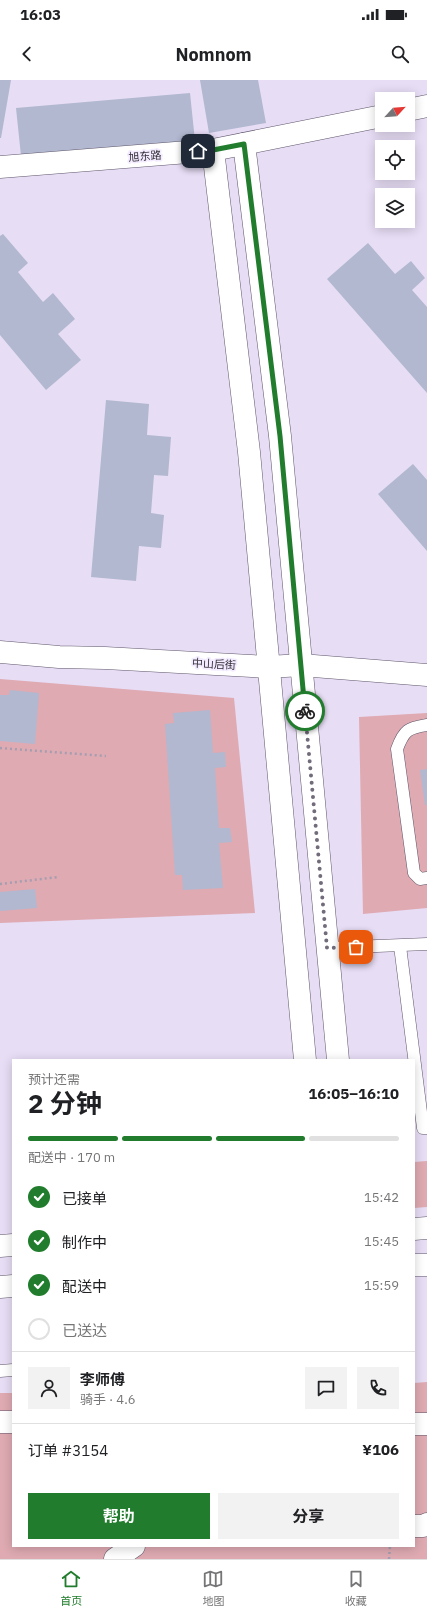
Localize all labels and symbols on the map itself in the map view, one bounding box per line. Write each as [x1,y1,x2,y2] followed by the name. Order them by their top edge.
[375,92,415,132] north arrow
[181,134,215,168] pin
[128,148,162,164] street label: 旭东路
[192,656,236,672] street label: 中山后街
[285,691,325,731] courier
[339,930,373,964] pin

